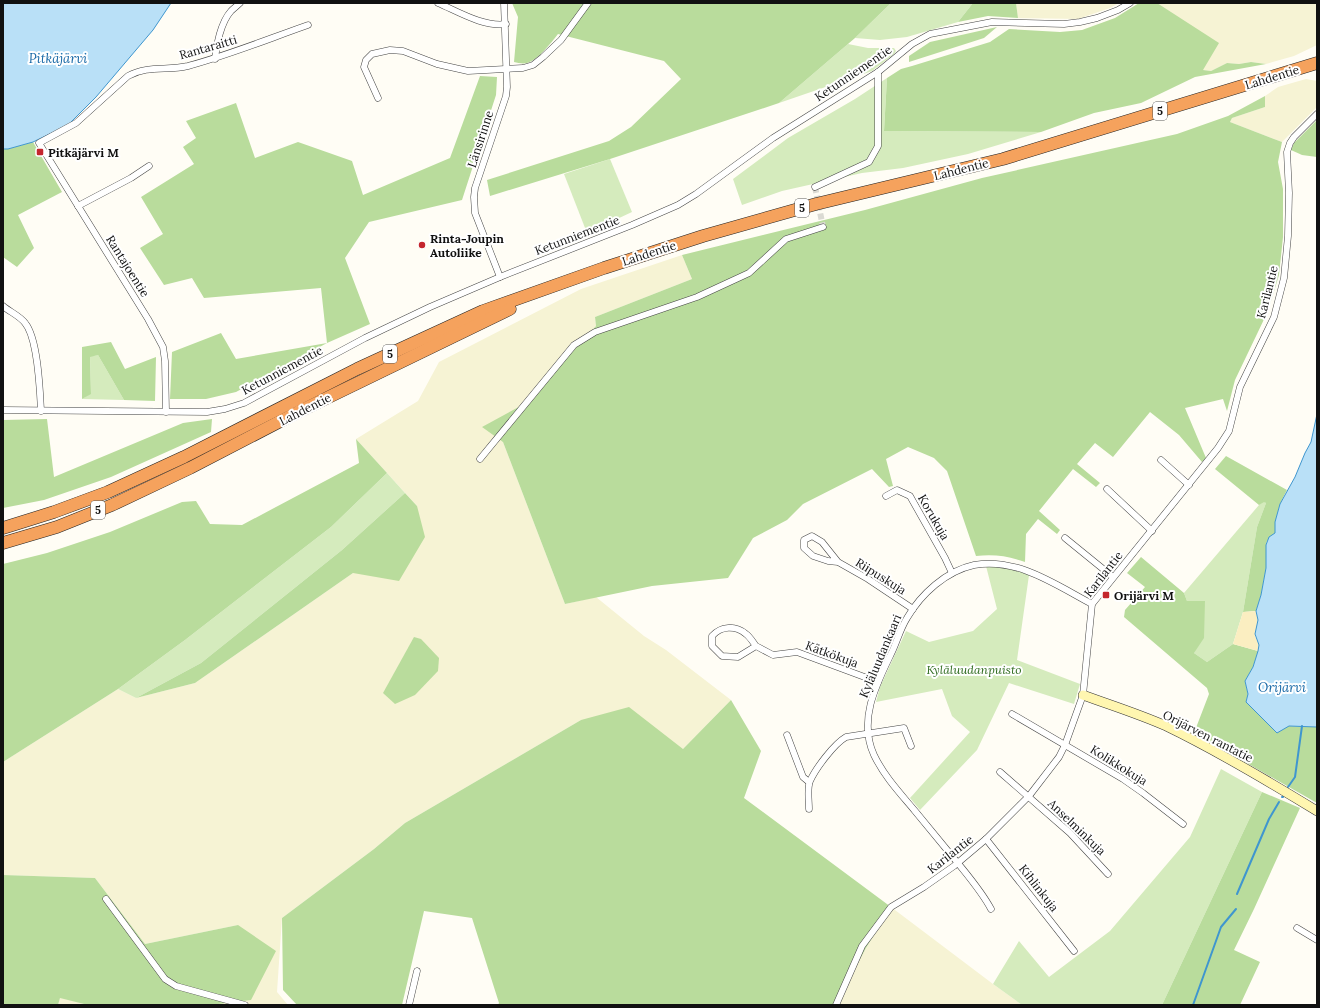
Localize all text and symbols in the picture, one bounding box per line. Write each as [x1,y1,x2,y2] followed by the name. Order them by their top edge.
[177,32,239,62] street label: Rantaraitti
[812,41,895,104] street label: Ketunniementie
[29,50,88,67] water label: Pitkäjärvi
[1243,62,1301,92] street label: Lahdentie
[1153,102,1167,120] road number: 5
[464,108,496,169] street label: Länsirinne
[48,145,119,160] place label: Pitkäjärvi M
[35,147,45,157] marker: Pitkäjärvi M
[932,155,990,183] street label: Lahdentie
[795,199,809,217] road number: 5
[532,212,622,258] street label: Ketunniementie
[430,231,504,260] place label: Rinta-Joupin Autoliike
[103,232,153,300] street label: Rantajoentie
[620,237,678,269] street label: Lahdentie
[417,240,427,250] marker: Rinta-Joupin Autoliike
[1253,263,1281,320] street label: Karilantie
[239,342,326,398] street label: Ketunniementie
[383,345,397,363] road number: 5
[277,389,334,428] street label: Lahdentie
[915,491,953,543] street label: Korukuja
[91,501,105,519] road number: 5
[1080,548,1126,600] street label: Karilantie
[853,555,909,597] street label: Riipuskuja
[1114,588,1174,603] place label: Orijärvi M
[1101,590,1111,600] marker: Orijärvi M
[856,612,904,700] street label: Kyläluudankaari
[803,638,861,670] street label: Kätkökuja
[926,662,1022,677] park label: Kyläluudanpuisto
[1258,679,1307,696] water label: Orijärvi
[1160,707,1256,765] street label: Orijärven rantatie
[1088,742,1150,788] street label: Kolikkokuja
[1044,795,1109,858] street label: Anselminkuja
[924,831,976,877] street label: Karilantie
[1016,861,1062,915] street label: Kihlinkuja

